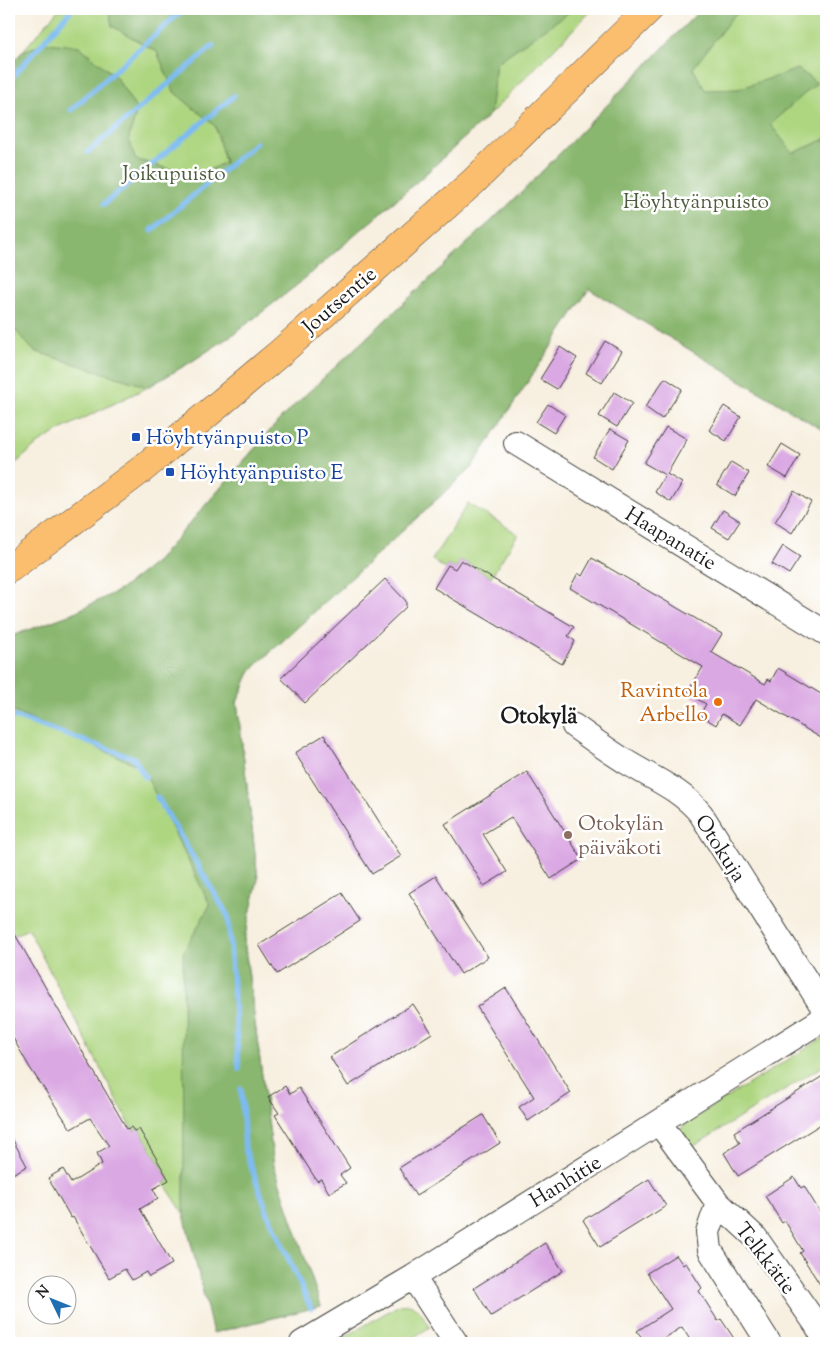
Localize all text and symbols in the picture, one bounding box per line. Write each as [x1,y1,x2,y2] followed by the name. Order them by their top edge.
[121,160,226,190] park label: Joikupuisto
[623,188,769,218] park label: Höyhtyänpuisto
[296,261,384,343] street label: Joutsentie
[146,424,309,454] place label: Höyhtyänpuisto P
[130,431,142,443] marker: Höyhtyänpuisto P
[180,459,344,489] place label: Höyhtyänpuisto E
[164,466,176,478] marker: Höyhtyänpuisto E
[619,501,721,579] street label: Haapanatie
[620,677,708,731] place label: Ravintola Arbello
[712,696,724,708] marker: Ravintola Arbello
[501,702,578,734] district label: Otokylä
[686,809,753,889] street label: Otokuja
[578,810,664,864] place label: Otokylän päiväkoti
[562,829,574,841] marker: Otokylän päiväkoti
[524,1149,608,1217] street label: Hanhitie
[727,1217,802,1302] street label: Telkkätie
[28,1274,78,1324] north arrow
[33,1282,55,1303] text: N

